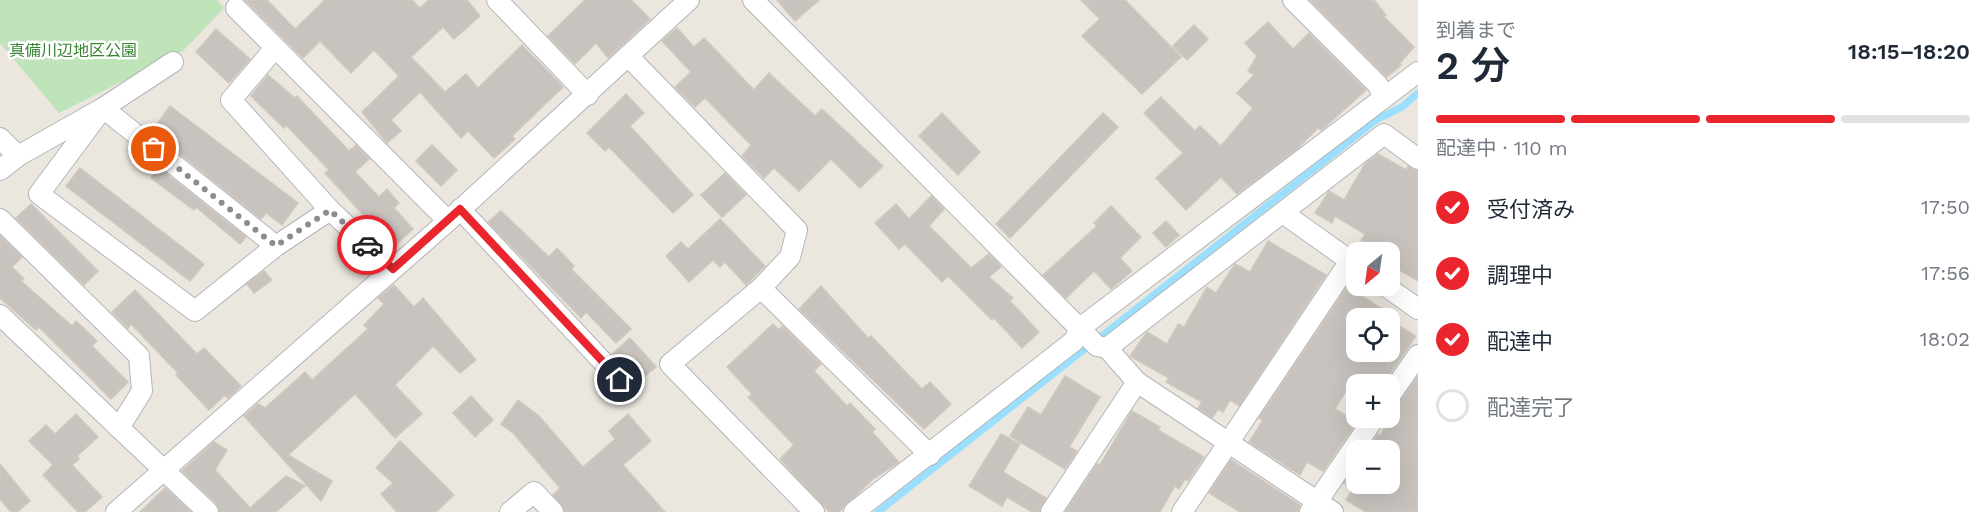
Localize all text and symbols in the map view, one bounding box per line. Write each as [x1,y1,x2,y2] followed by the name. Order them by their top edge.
[1436,18,1516,42] text: 到着まで
[1848,39,1970,64] text: 18:15–18:20
[9,41,137,60] park label: 真備川辺地区公園
[1436,43,1510,88] text: 2 分
[128,123,179,174] pin
[137,132,170,165] icon: bag
[1436,136,1568,160] text: 配達中 · 110 m
[1436,191,1469,224] icon: check
[1921,195,1970,219] text: 17:50
[1487,197,1575,222] text: 受付済み
[337,215,397,275] courier
[351,229,384,262] icon: car
[1346,242,1400,296] north arrow
[1346,242,1400,494] map controls
[1436,257,1469,290] icon: check
[1921,261,1970,285] text: 17:56
[1487,263,1553,288] text: 調理中
[1346,308,1400,362] button: locate
[1436,323,1469,356] icon: check
[1920,327,1970,351] text: 18:02
[1487,329,1553,354] text: 配達中
[594,354,645,405] pin
[603,363,636,396] icon: home
[1346,374,1400,428] button: +
[1487,395,1575,420] text: 配達完了
[1346,440,1400,494] button: −

